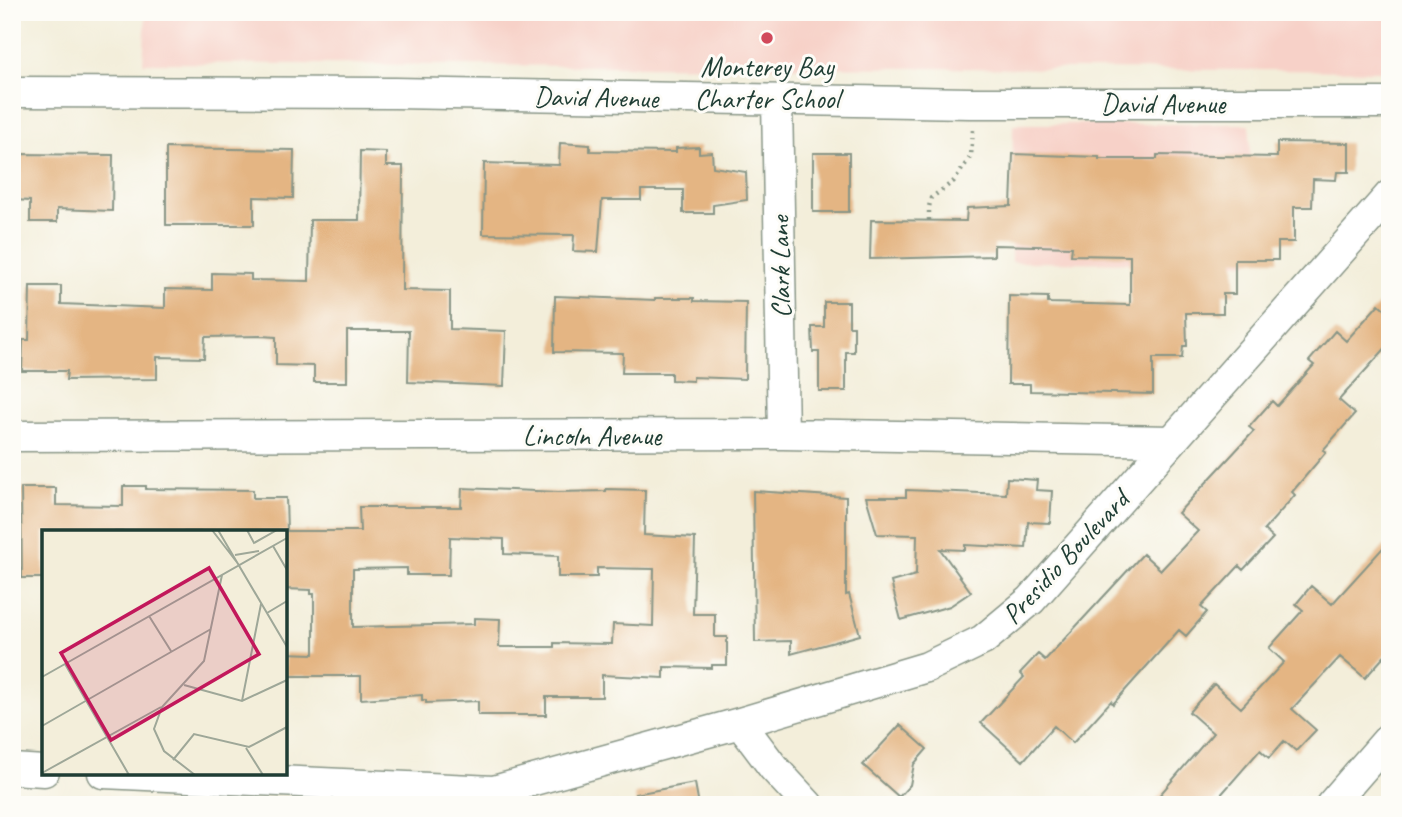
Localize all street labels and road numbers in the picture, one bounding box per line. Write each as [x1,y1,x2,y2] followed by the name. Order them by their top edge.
[534,78,660,116] street label: David Avenue
[1101,86,1227,121] street label: David Avenue
[762,214,798,318] street label: Clark Lane
[523,418,663,453] street label: Lincoln Avenue
[994,480,1139,631] street label: Presidio Boulevard

